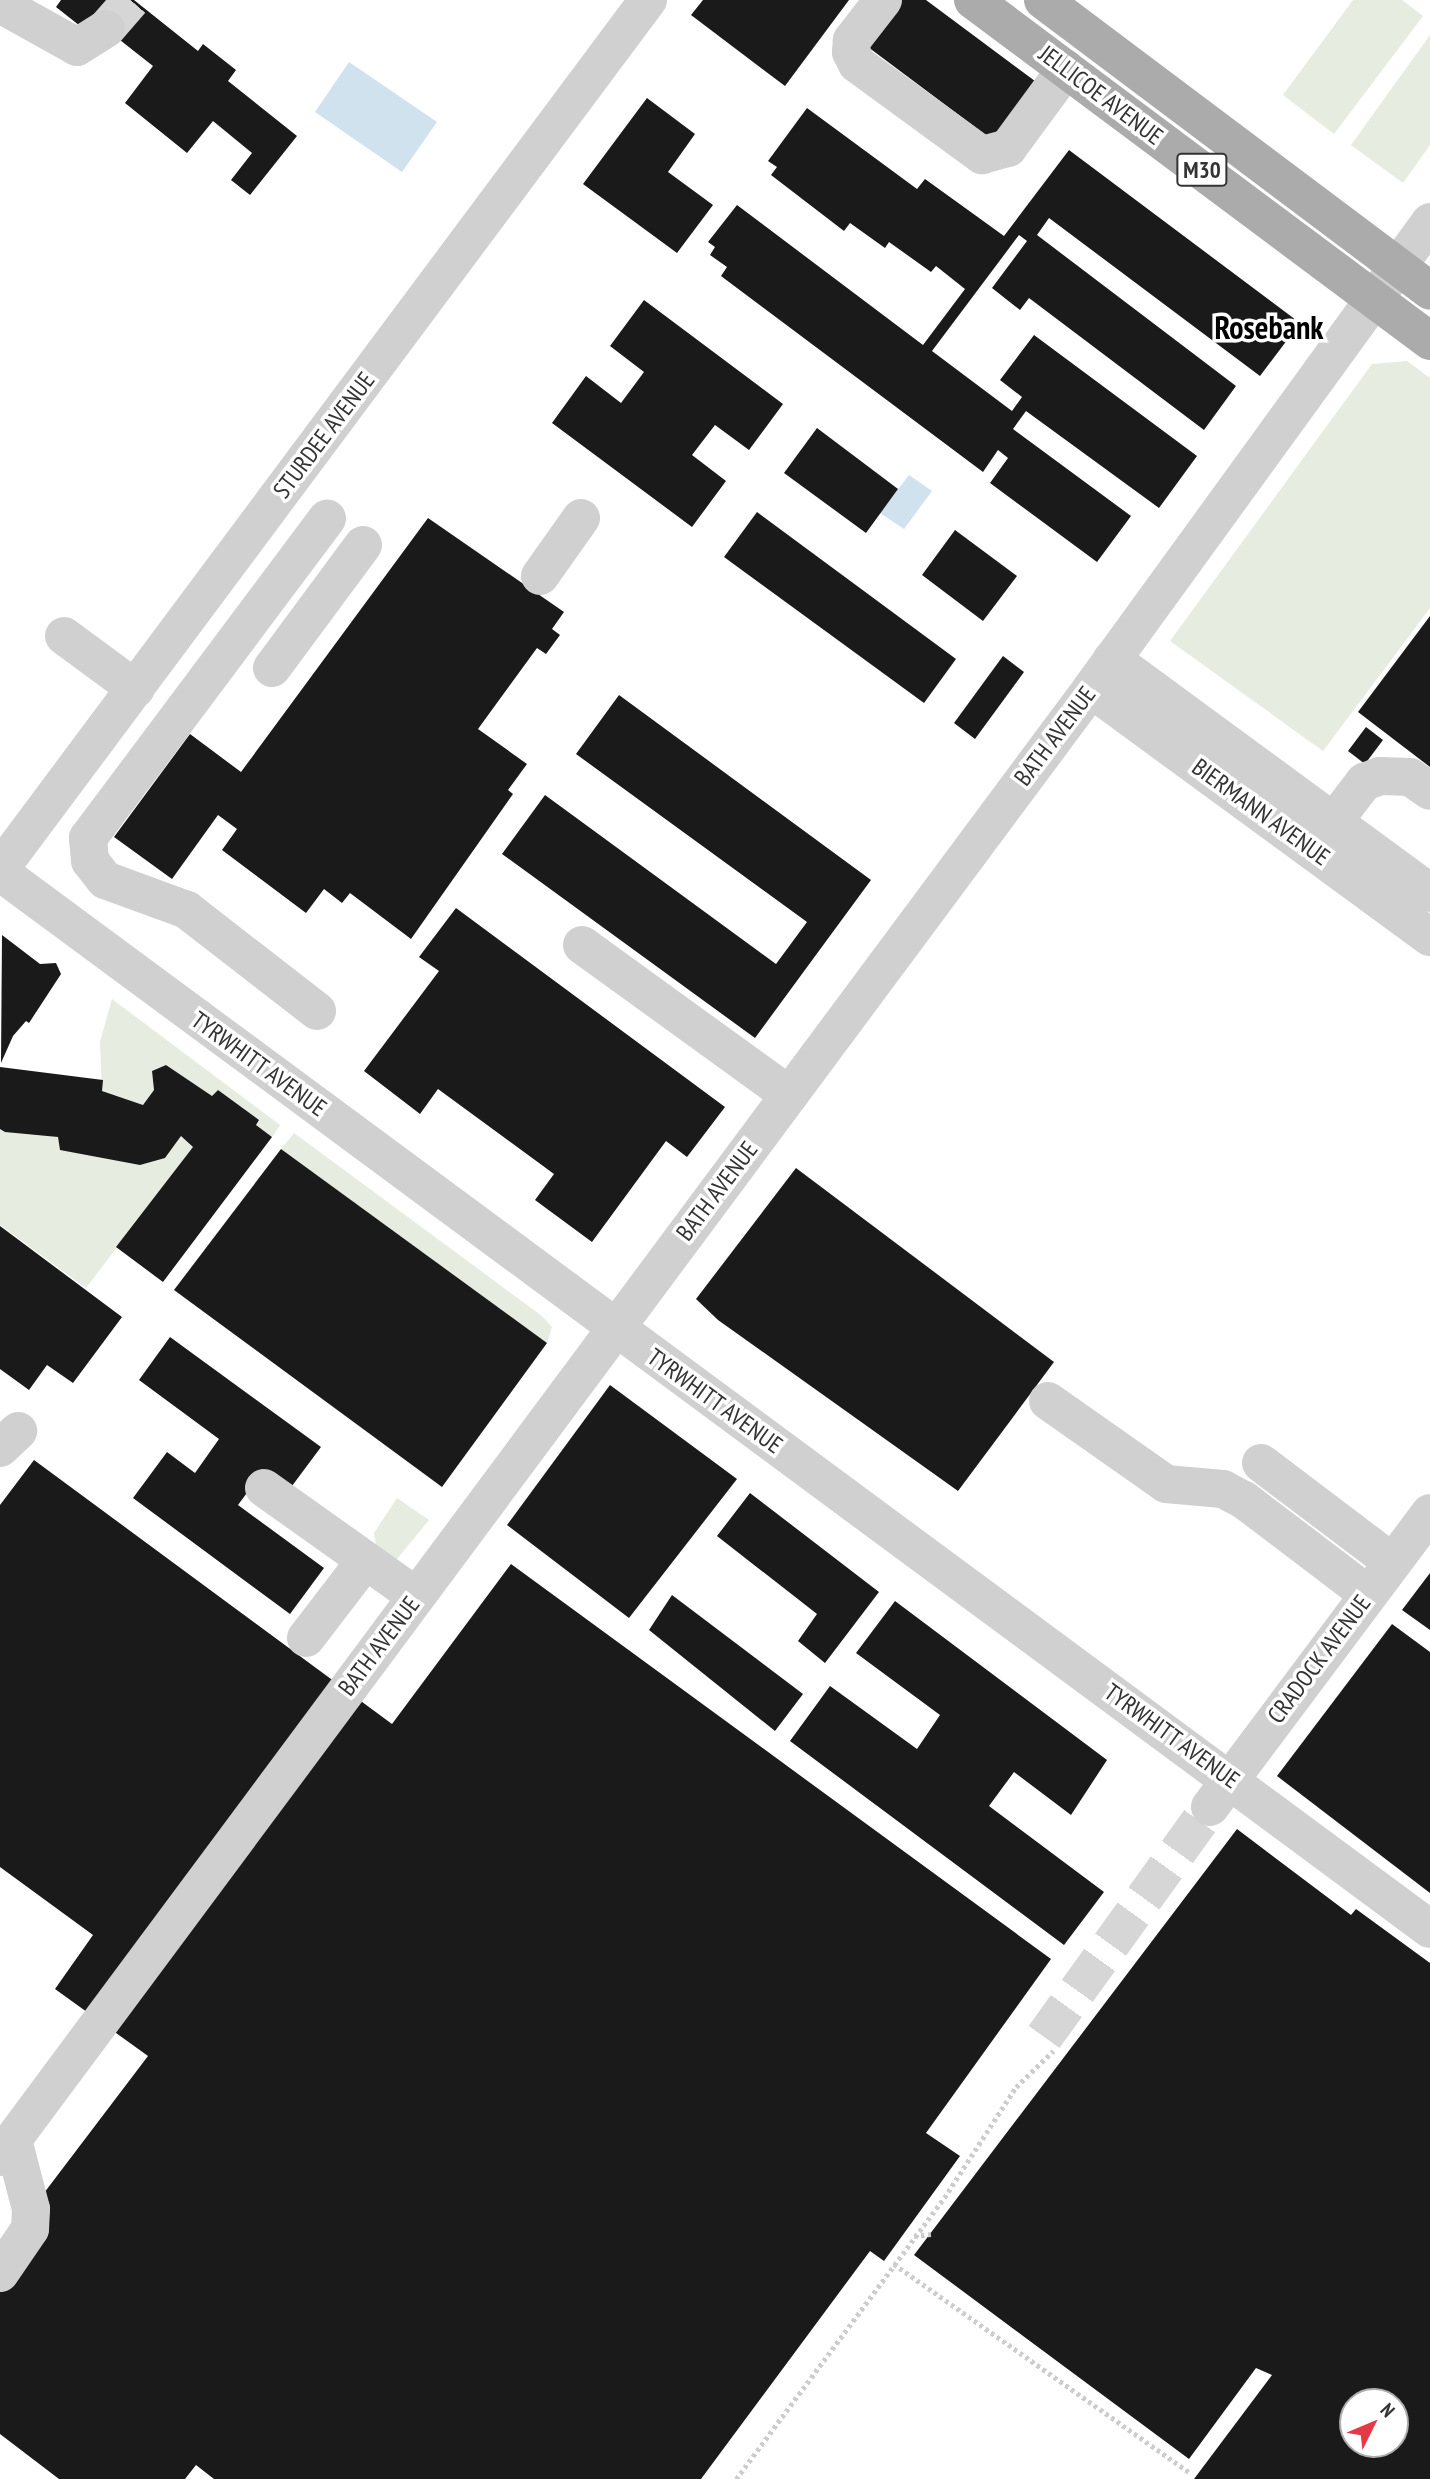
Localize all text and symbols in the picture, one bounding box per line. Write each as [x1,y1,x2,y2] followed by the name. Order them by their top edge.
[1033,39,1169,151] street label: JELLICOE AVENUE
[1176,150,1228,190] road number: M30
[1215,308,1323,346] district label: Rosebank
[267,366,381,504] street label: STURDEE AVENUE
[1008,680,1102,792] street label: BATH AVENUE
[1186,752,1336,872] street label: BIERMANN AVENUE
[185,1005,333,1123] street label: TYRWHITT AVENUE
[670,1135,764,1247] street label: BATH AVENUE
[641,1342,789,1460] street label: TYRWHITT AVENUE
[1261,1589,1377,1729] street label: CRADOCK AVENUE
[332,1590,426,1702] street label: BATH AVENUE
[1098,1677,1246,1795] street label: TYRWHITT AVENUE
[1339,2388,1409,2458] north arrow
[1376,2398,1400,2422] text: N

